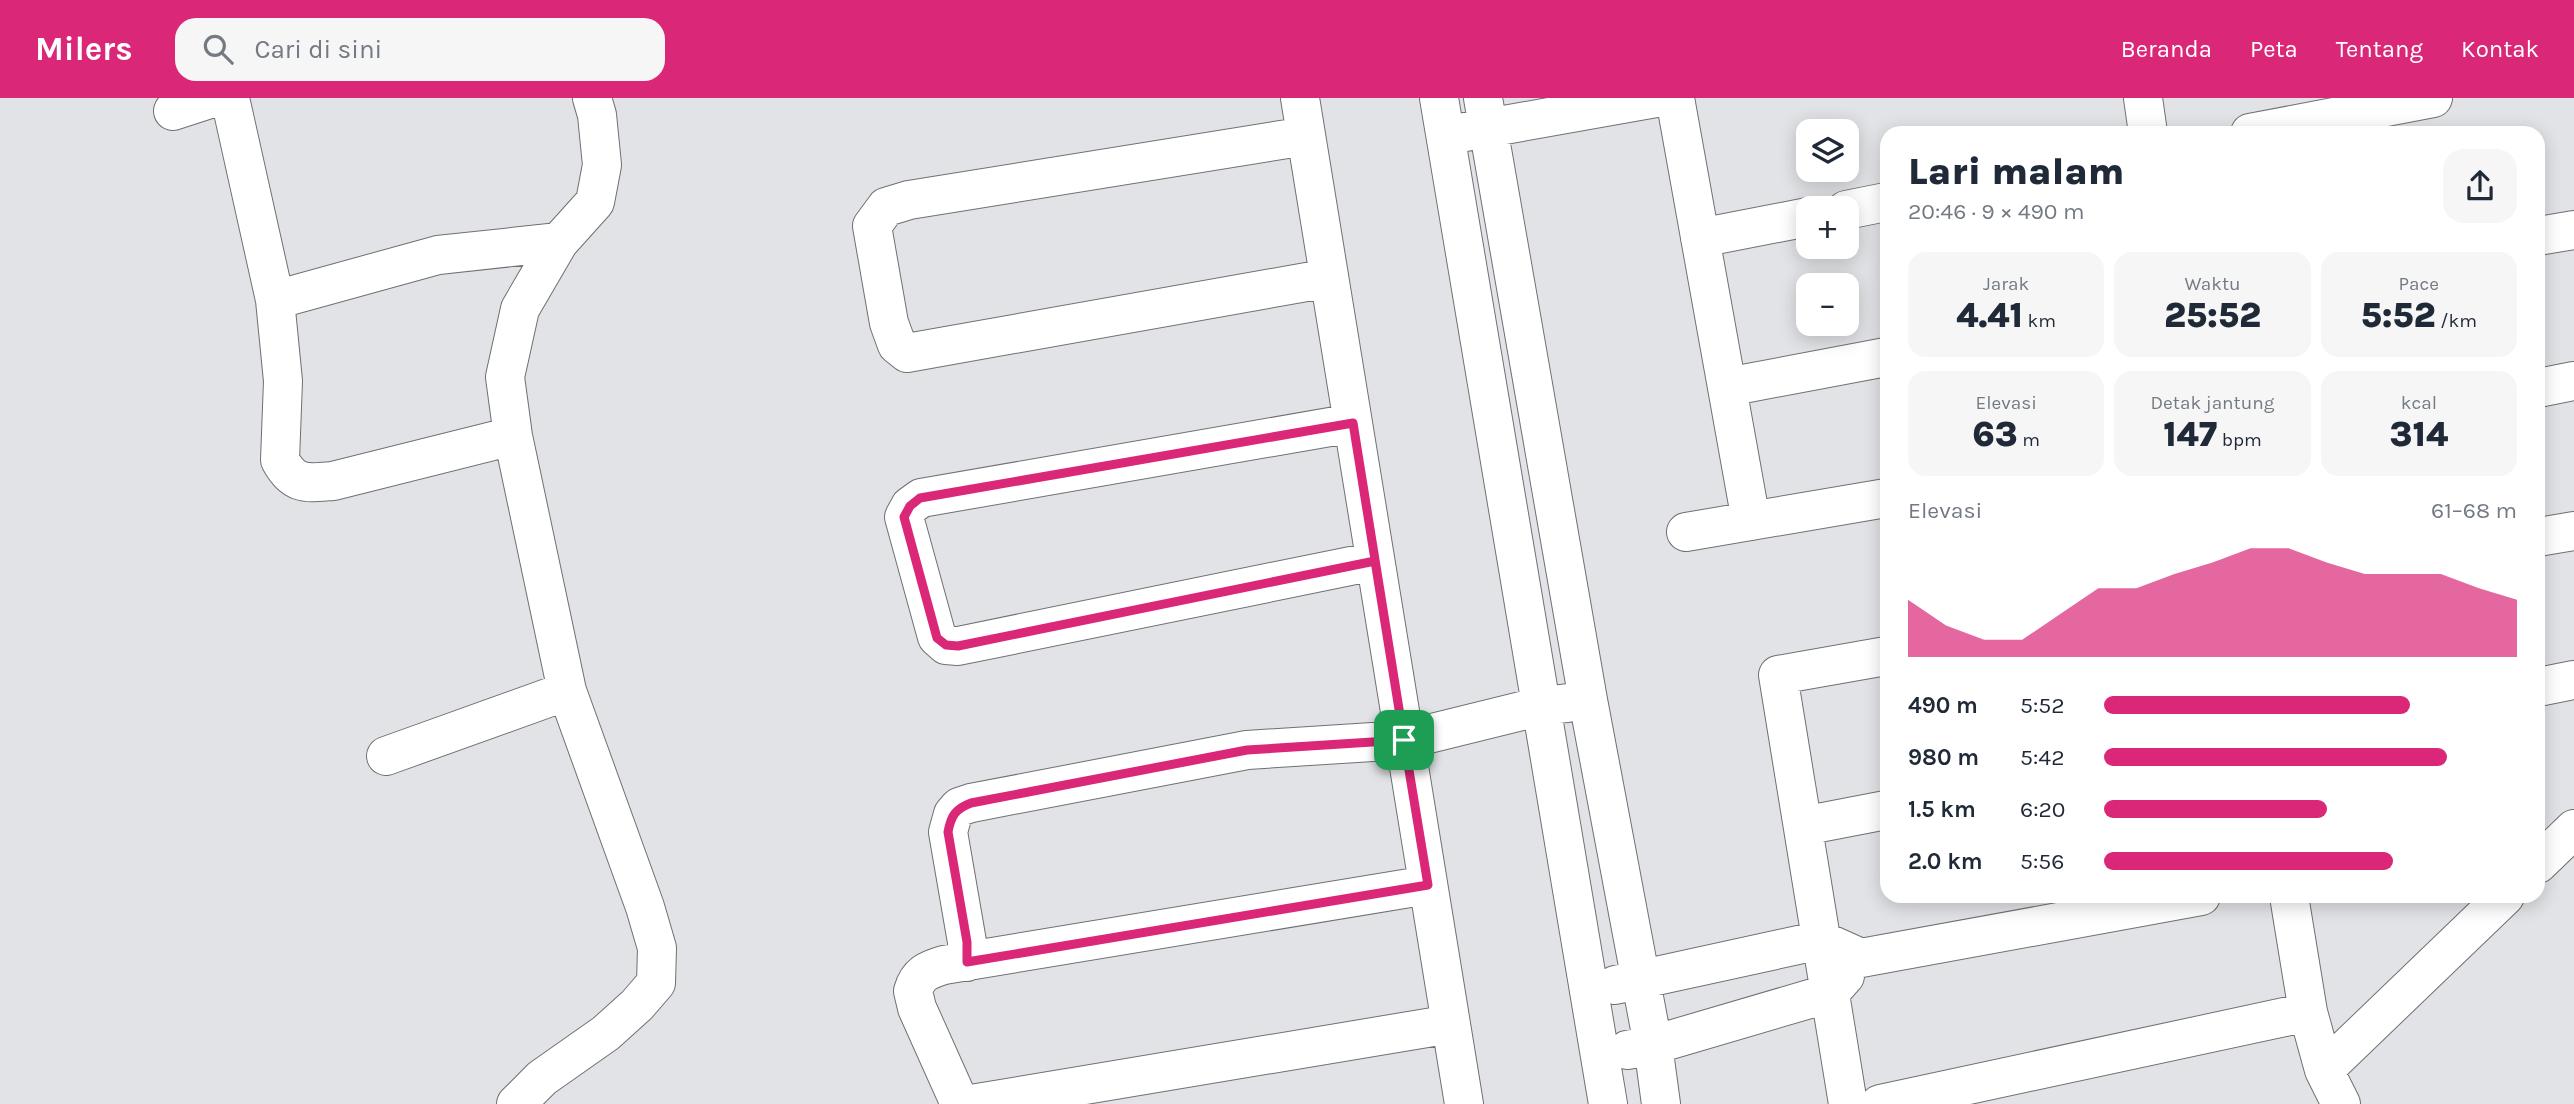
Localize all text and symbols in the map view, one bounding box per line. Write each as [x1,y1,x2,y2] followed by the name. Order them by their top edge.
[175,18,665,81] search box
[35,30,133,68] text: Milers
[199,30,237,68] icon: search
[255,34,382,65] text: Cari di sini
[2121,35,2212,63] text: Beranda
[2250,35,2298,63] text: Peta
[2336,35,2423,63] text: Tentang
[2461,35,2539,63] text: Kontak
[1796,119,1859,336] map controls
[1796,119,1859,182] button: layers
[1908,149,2124,194] text: Lari malam
[2443,149,2517,223] button: share
[1796,196,1859,259] button: +
[1908,198,2084,225] text: 20:46 · 9 × 490 m
[1796,273,1859,336] button: −
[1983,273,2029,295] text: Jarak
[2184,273,2241,295] text: Waktu
[2399,273,2439,295] text: Pace
[1956,295,2023,336] text: 4.41
[2164,295,2261,336] text: 25:52
[2361,295,2436,336] text: 5:52
[2023,310,2056,332] text: km
[2436,310,2477,332] text: /km
[1975,392,2037,414] text: Elevasi
[2151,392,2274,414] text: Detak jantung
[2401,392,2437,414] text: kcal
[1972,414,2018,455] text: 63
[2163,414,2217,455] text: 147
[2390,414,2448,455] text: 314
[2018,429,2040,451] text: m
[2217,429,2262,451] text: bpm
[1908,497,1982,524] text: Elevasi
[2431,497,2517,524] text: 61–68 m
[1908,692,1978,719] text: 490 m
[2020,692,2065,719] text: 5:52
[1374,710,1434,770] pin
[1385,721,1423,759] icon: arrive
[1908,744,1979,771] text: 980 m
[2020,744,2064,771] text: 5:42
[1908,796,1976,823] text: 1.5 km
[2020,796,2065,823] text: 6:20
[1908,848,1983,875] text: 2.0 km
[2020,848,2064,875] text: 5:56

